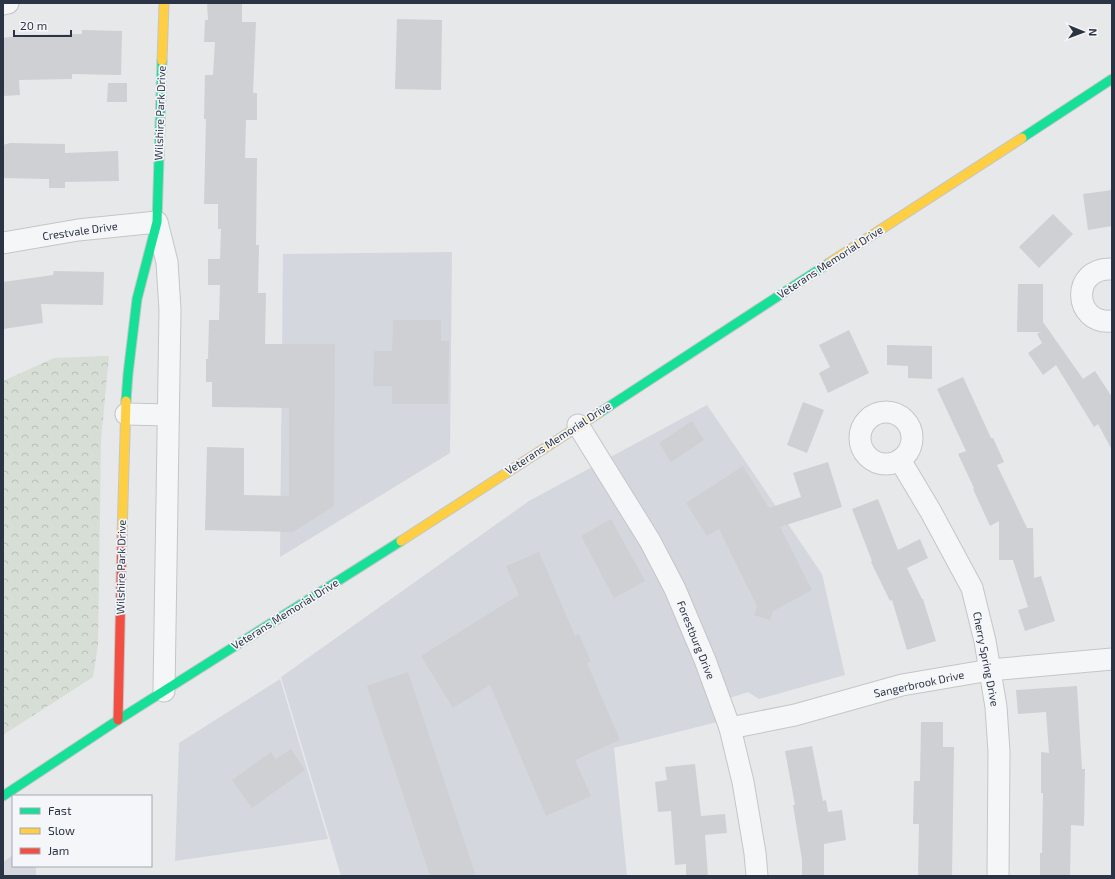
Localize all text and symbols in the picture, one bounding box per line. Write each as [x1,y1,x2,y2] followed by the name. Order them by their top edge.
[14,12,71,38] scale bar
[1063,12,1103,52] north arrow
[20,18,47,32] text: 20 m
[1087,28,1100,36] text: N
[151,65,168,161] street label: Wilshire Park Drive
[42,219,118,242] street label: Crestvale Drive
[774,222,885,301] street label: Veterans Memorial Drive
[502,398,613,477] street label: Veterans Memorial Drive
[113,519,128,614] street label: Wilshire Park Drive
[229,575,341,652] street label: Veterans Memorial Drive
[675,599,718,681] street label: Forestburg Drive
[971,610,1002,707] street label: Cherry Spring Drive
[872,668,965,699] street label: Sangerbrook Drive
[12,795,152,867] legend
[48,803,72,817] text: Fast
[48,823,75,837] text: Slow
[48,843,69,857] text: Jam

